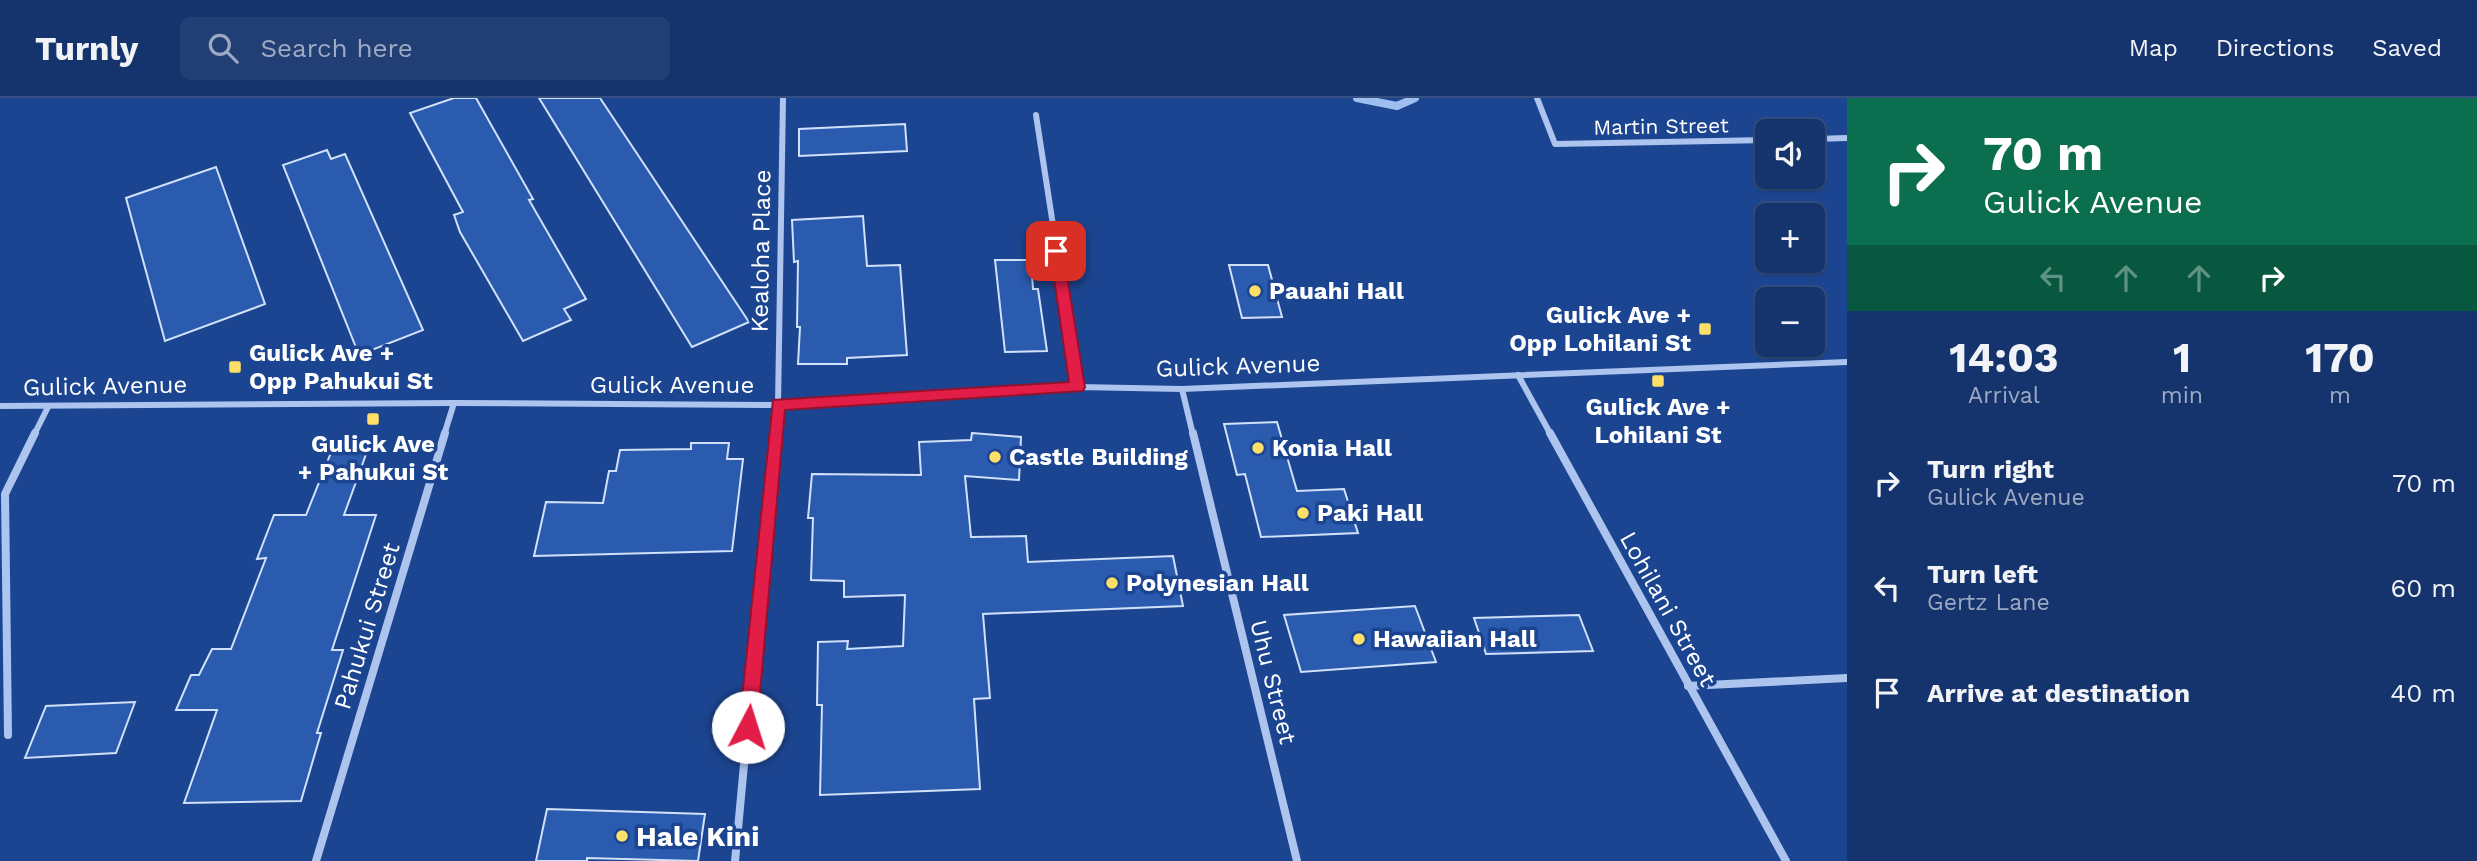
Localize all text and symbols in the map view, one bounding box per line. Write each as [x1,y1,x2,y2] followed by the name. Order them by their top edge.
[180,17,670,80] search box
[35,29,138,68] text: Turnly
[204,29,242,67] icon: search
[260,33,413,63] text: Search here
[2129,34,2178,62] text: Map
[2216,34,2334,62] text: Directions
[2372,34,2442,62] text: Saved
[1593,112,1729,140] street label: Martin Street
[1755,119,1825,357] map controls
[1755,119,1825,189] button: sound
[1983,124,2103,182] text: 70 m
[1868,126,1959,217] icon: right
[746,169,776,333] street label: Kealoha Place
[1983,183,2202,221] text: Gulick Avenue
[1755,203,1825,273] button: +
[1026,221,1086,281] pin
[1037,232,1075,270] icon: arrive
[2034,259,2072,297] icon: left
[2107,259,2145,297] icon: ahead
[2180,259,2218,297] icon: ahead
[2253,259,2291,297] icon: right
[1269,277,1404,305] place label: Pauahi Hall
[1247,283,1263,299] marker: Pauahi Hall
[1755,287,1825,357] button: −
[1509,301,1692,357] place label: Gulick Ave + Opp Lohilani St
[1697,321,1713,337] marker: Gulick Ave + Opp Lohilani St
[1949,333,2059,382] text: 14:03
[2173,333,2191,382] text: 1
[2305,333,2375,382] text: 170
[249,339,433,395] place label: Gulick Ave + Opp Pahukui St
[1155,349,1321,383] street label: Gulick Avenue
[227,359,243,375] marker: Gulick Ave + Opp Pahukui St
[22,371,188,401] street label: Gulick Avenue
[590,371,754,399] street label: Gulick Avenue
[1650,373,1666,389] marker: Gulick Ave + Lohilani St
[1968,382,2040,409] text: Arrival
[2161,382,2203,409] text: min
[2329,382,2351,409] text: m
[1585,393,1731,449] place label: Gulick Ave + Lohilani St
[365,411,381,427] marker: Gulick Ave + Pahukui St
[298,430,449,486] place label: Gulick Ave + Pahukui St
[1272,434,1392,462] place label: Konia Hall
[1250,440,1266,456] marker: Konia Hall
[1009,443,1188,471] place label: Castle Building
[987,449,1003,465] marker: Castle Building
[1927,454,2054,484] text: Turn right
[1868,464,1906,502] icon: right
[2392,468,2456,498] text: 70 m
[1927,484,2085,511] text: Gulick Avenue
[1317,499,1423,527] place label: Paki Hall
[1295,505,1311,521] marker: Paki Hall
[1614,527,1722,691] street label: Lohilani Street
[328,539,406,713] street label: Pahukui Street
[1927,559,2038,589] text: Turn left
[1126,569,1309,597] place label: Polynesian Hall
[1868,569,1906,607] icon: left
[2390,573,2456,603] text: 60 m
[1104,575,1120,591] marker: Polynesian Hall
[1927,589,2050,616] text: Gertz Lane
[1244,617,1302,747] street label: Uhu Street
[1373,625,1537,653] place label: Hawaiian Hall
[1351,631,1367,647] marker: Hawaiian Hall
[1868,674,1906,712] icon: arrive
[1927,678,2190,708] text: Arrive at destination
[2390,678,2456,708] text: 40 m
[711,690,785,764] position arrow
[636,820,759,853] place label: Hale Kini
[614,828,630,844] marker: Hale Kini

